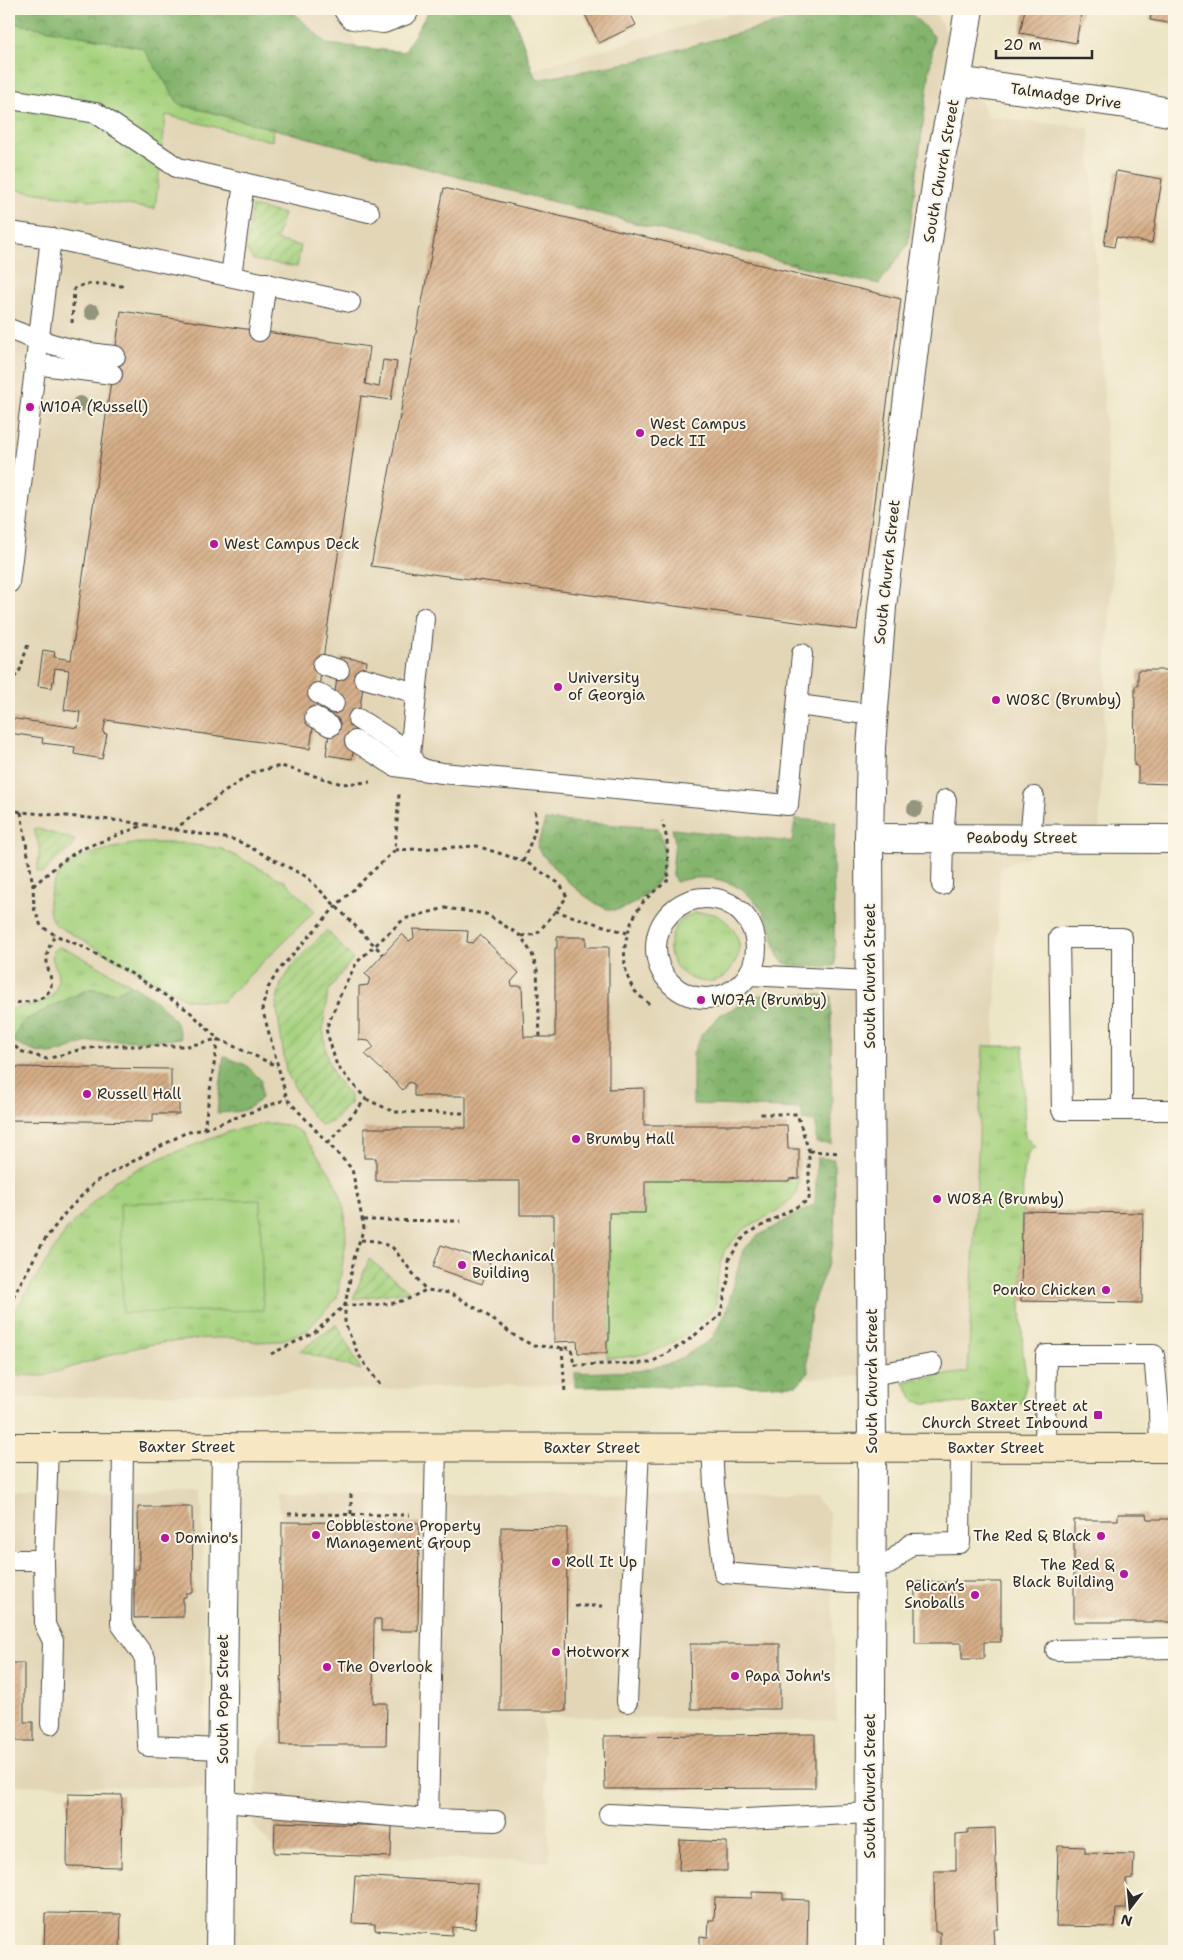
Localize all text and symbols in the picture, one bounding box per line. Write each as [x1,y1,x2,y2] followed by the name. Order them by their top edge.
[996,28,1092,60] scale bar
[1003,35,1042,55] text: 20 m
[1009,78,1123,114] street label: Talmadge Drive
[919,98,963,244] street label: South Church Street
[40,397,148,417] place label: W10A (Russell)
[24,401,36,413] marker: W10A (Russell)
[650,414,747,451] place label: West Campus Deck II
[634,427,646,439] marker: West Campus Deck II
[869,499,905,645] street label: South Church Street
[224,534,360,554] place label: West Campus Deck
[208,538,220,550] marker: West Campus Deck
[568,668,646,705] place label: University of Georgia
[552,681,564,693] marker: University of Georgia
[1006,690,1121,710] place label: W08C (Brumby)
[990,694,1002,706] marker: W08C (Brumby)
[967,828,1077,848] street label: Peabody Street
[860,903,880,1049] street label: South Church Street
[711,990,827,1010] place label: W07A (Brumby)
[695,994,707,1006] marker: W07A (Brumby)
[97,1084,182,1104] place label: Russell Hall
[81,1088,93,1100] marker: Russell Hall
[586,1129,675,1149] place label: Brumby Hall
[570,1133,582,1145] marker: Brumby Hall
[947,1189,1064,1209] place label: W08A (Brumby)
[931,1193,943,1205] marker: W08A (Brumby)
[472,1246,555,1283] place label: Mechanical Building
[456,1259,468,1271] marker: Mechanical Building
[992,1280,1096,1300] place label: Ponko Chicken
[1100,1284,1112,1296] marker: Ponko Chicken
[862,1308,882,1454] street label: South Church Street
[922,1396,1088,1433] place label: Baxter Street at Church Street Inbound
[1092,1409,1104,1421] marker: Baxter Street at Church Street Inbound
[139,1437,235,1457] street label: Baxter Street
[544,1438,640,1458] street label: Baxter Street
[948,1438,1044,1458] street label: Baxter Street
[326,1516,481,1553] place label: Cobblestone Property Management Group
[973,1526,1091,1546] place label: The Red & Black
[175,1528,238,1548] place label: Domino's
[310,1529,322,1541] marker: Cobblestone Property Management Group
[1095,1530,1107,1542] marker: The Red & Black
[159,1532,171,1544] marker: Domino's
[566,1552,637,1572] place label: Roll It Up
[1013,1555,1115,1592] place label: The Red & Black Building
[550,1556,562,1568] marker: Roll It Up
[1118,1568,1130,1580] marker: The Red & Black Building
[904,1576,965,1613] place label: Pelican’s Snoballs
[969,1589,981,1601] marker: Pelican’s Snoballs
[213,1634,233,1764] street label: South Pope Street
[566,1642,629,1662] place label: Hotworx
[550,1646,562,1658] marker: Hotworx
[337,1657,433,1677] place label: The Overlook
[321,1661,333,1673] marker: The Overlook
[745,1666,831,1686] place label: Papa John's
[729,1670,741,1682] marker: Papa John's
[860,1713,880,1859] street label: South Church Street
[1106,1882,1156,1932] north arrow
[1119,1910,1134,1931] text: N

